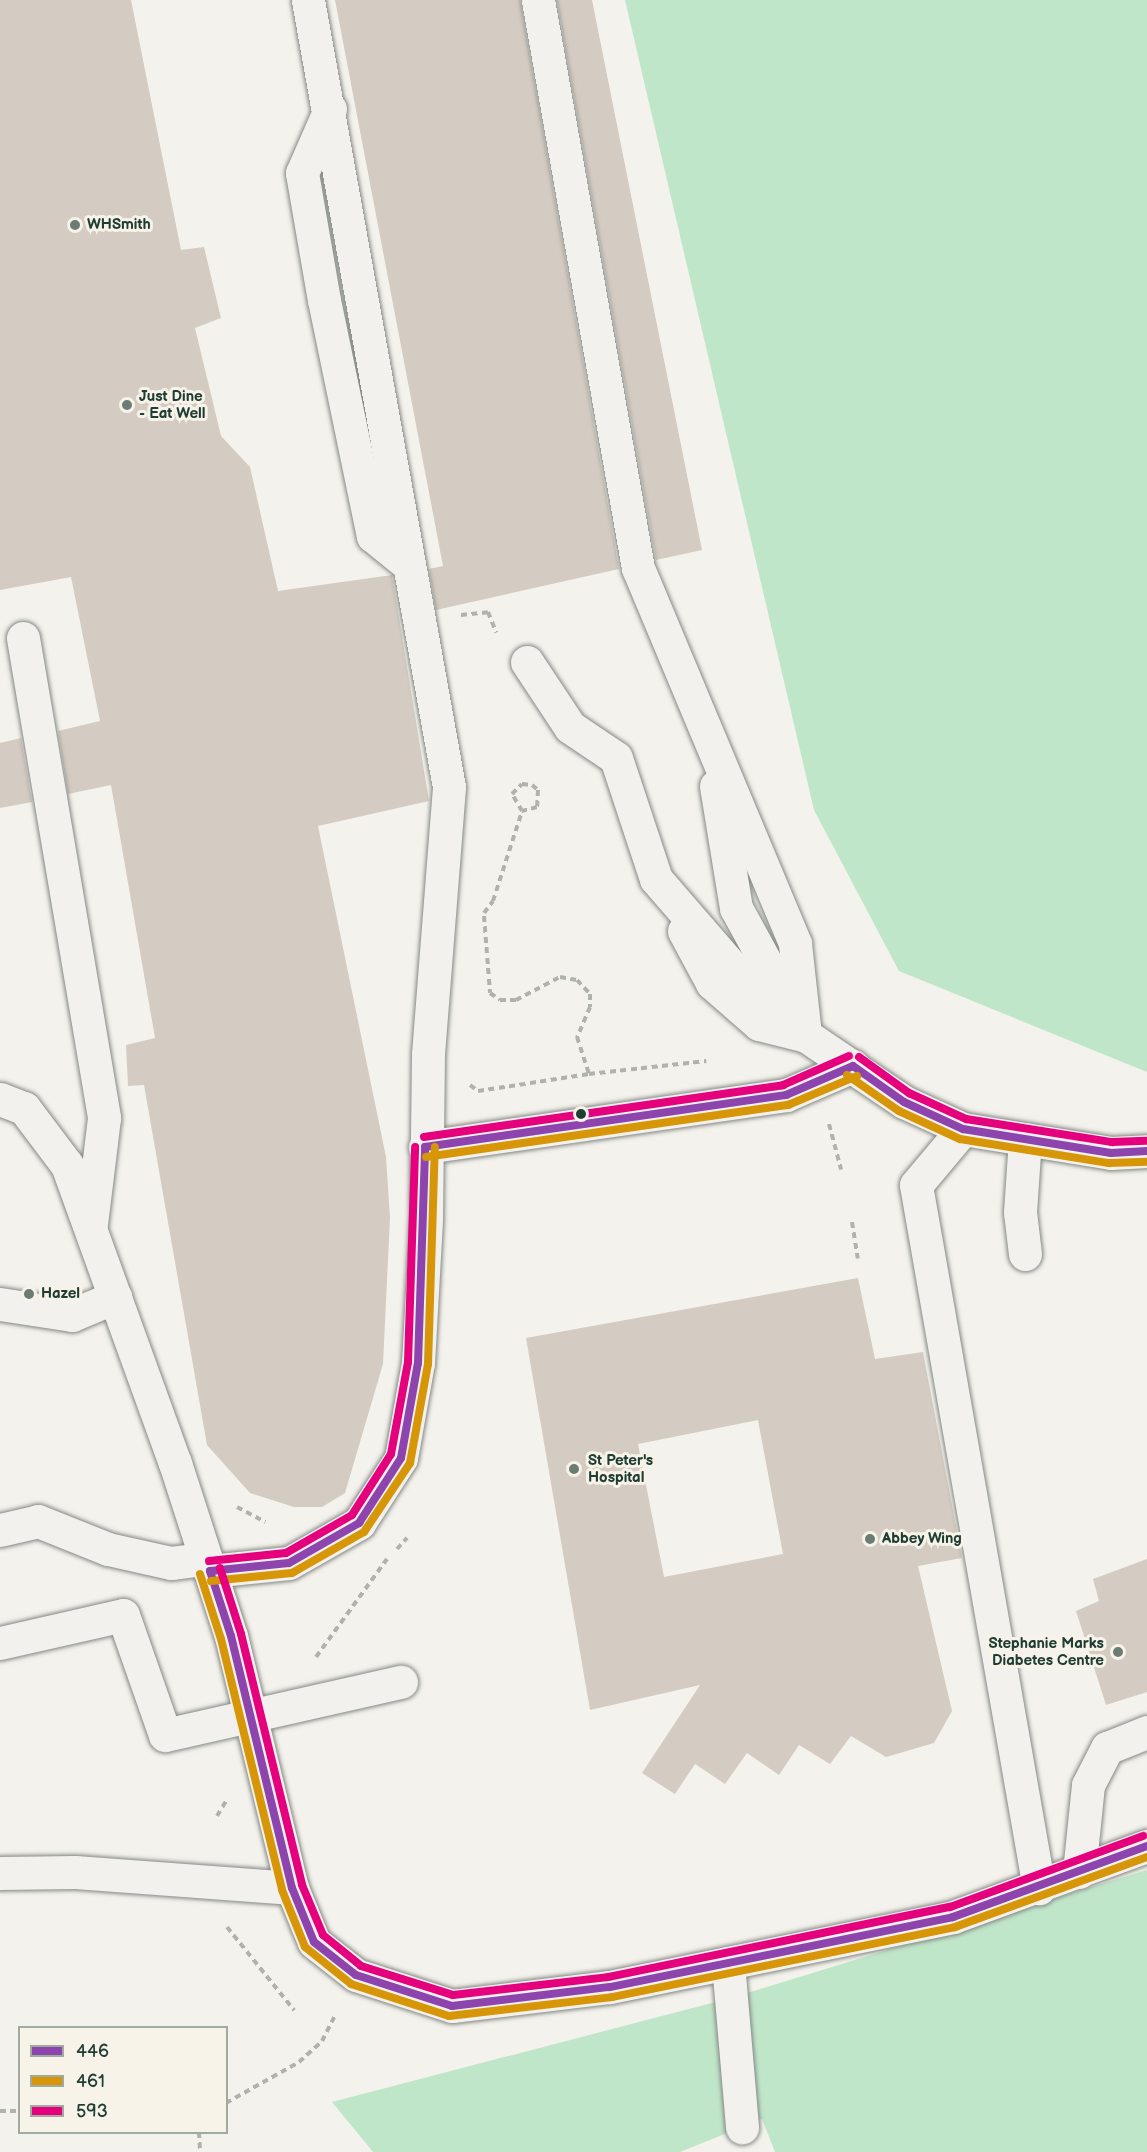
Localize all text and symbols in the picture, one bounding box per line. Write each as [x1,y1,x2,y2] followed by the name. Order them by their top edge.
[87,216,151,234] place label: WHSmith
[68,218,82,232] marker: WHSmith
[139,387,206,422] place label: Just Dine - Eat Well
[120,398,134,412] marker: Just Dine - Eat Well
[575,1108,587,1120] unlabelled marker
[41,1285,80,1303] place label: Hazel
[22,1287,36,1301] marker: Hazel
[588,1451,653,1486] place label: St Peter's Hospital
[565,1460,583,1478] marker: St Peter's Hospital
[882,1530,962,1548] place label: Abbey Wing
[863,1532,877,1546] marker: Abbey Wing
[989,1634,1104,1669] place label: Stephanie Marks Diabetes Centre
[1109,1643,1127,1661] marker: Stephanie Marks Diabetes Centre
[18,2026,228,2134] legend
[76,2041,109,2062] text: 446
[76,2071,105,2092] text: 461
[76,2101,108,2122] text: 593

